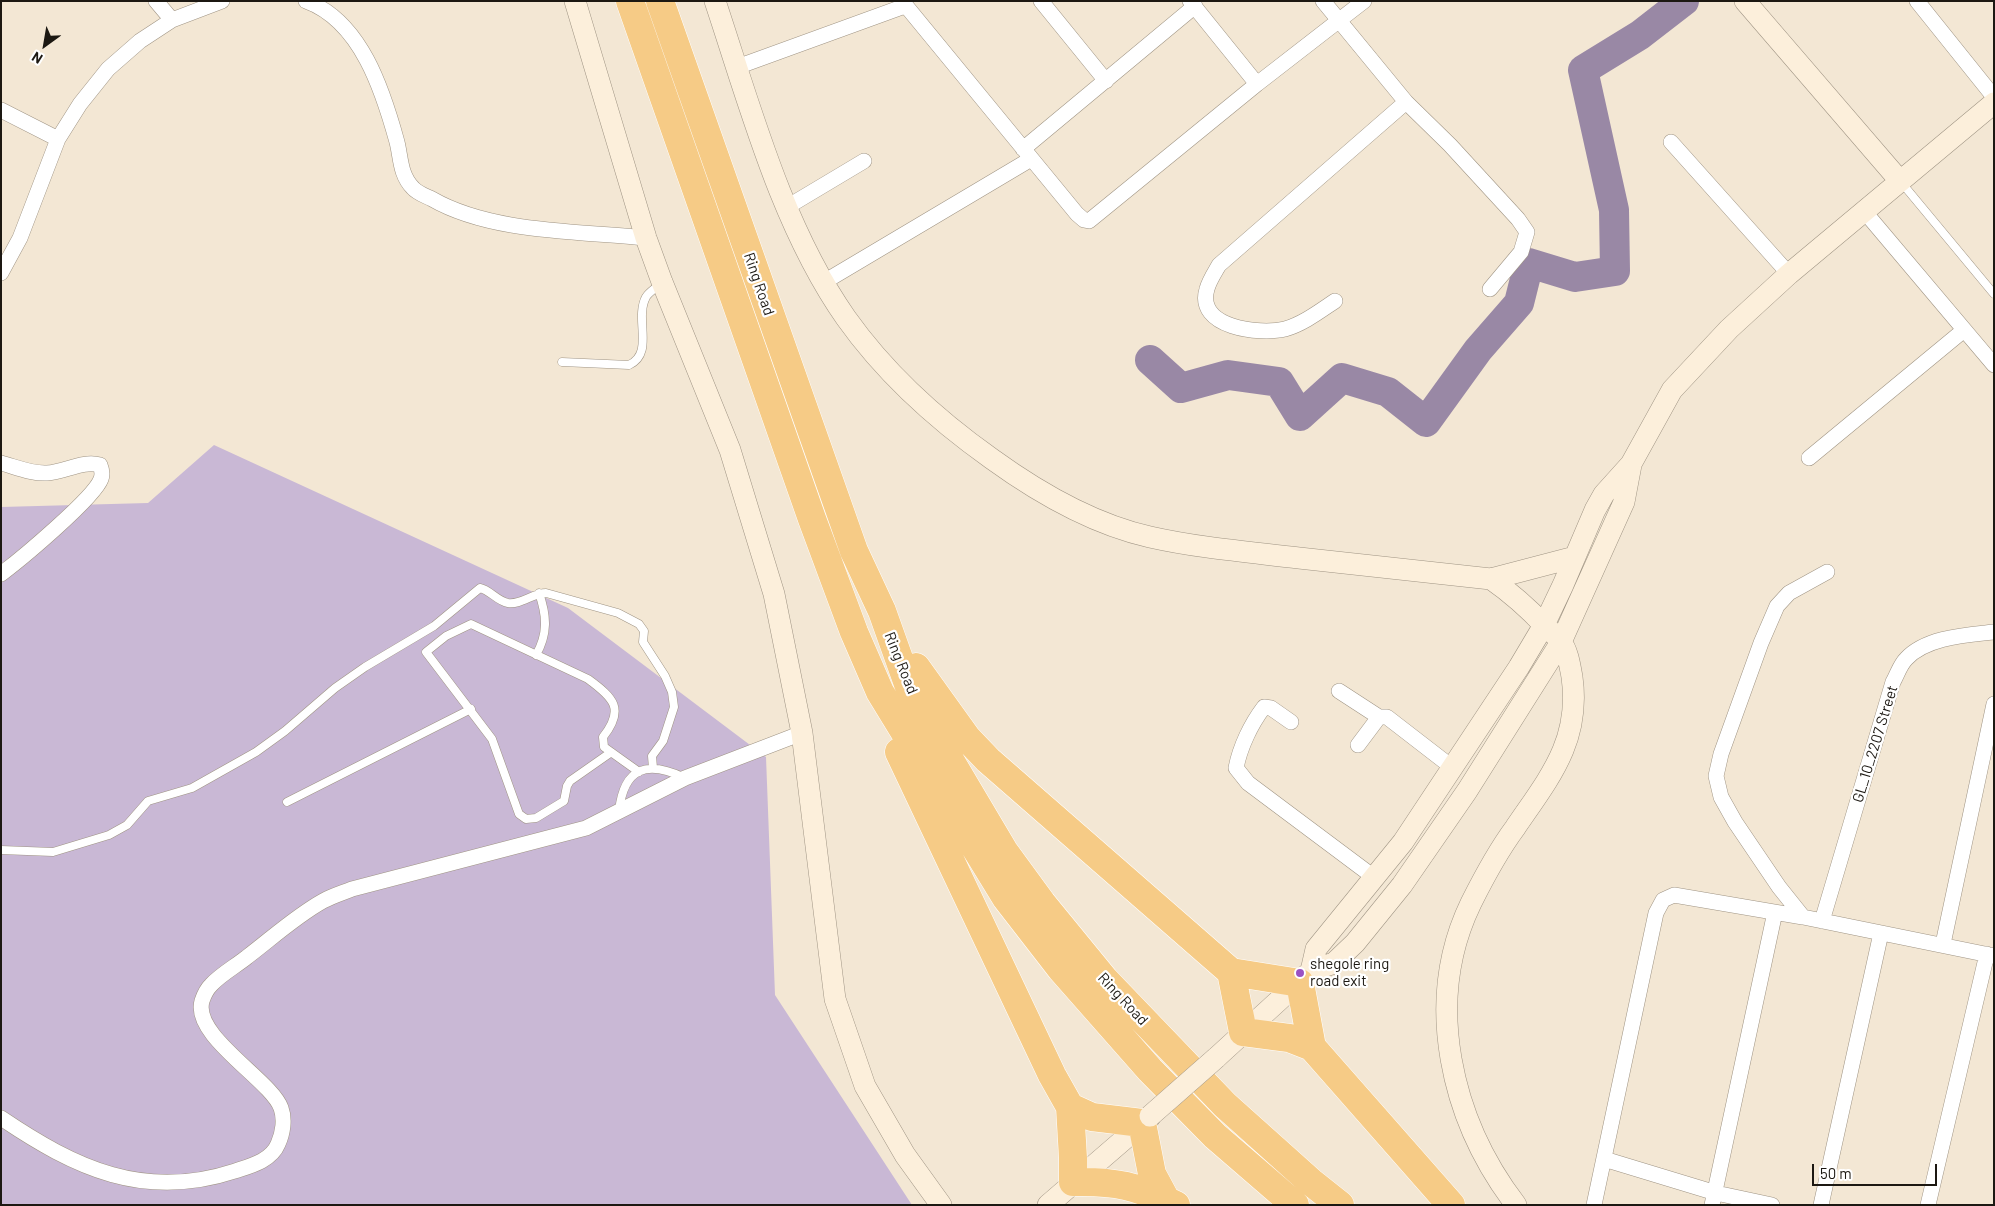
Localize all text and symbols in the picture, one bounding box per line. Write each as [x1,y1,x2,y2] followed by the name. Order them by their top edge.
[20,20,70,70] north arrow
[28,48,45,68] text: N
[740,250,778,318] street label: Ring Road
[880,629,922,697] street label: Ring Road
[1849,683,1901,805] street label: GL_10_2207 Street
[1310,955,1389,990] place label: shegole ring road exit
[1294,967,1306,979] marker: shegole ring road exit
[1094,969,1152,1029] street label: Ring Road
[1815,1154,1940,1186] scale bar
[1820,1164,1852,1182] text: 50 m

